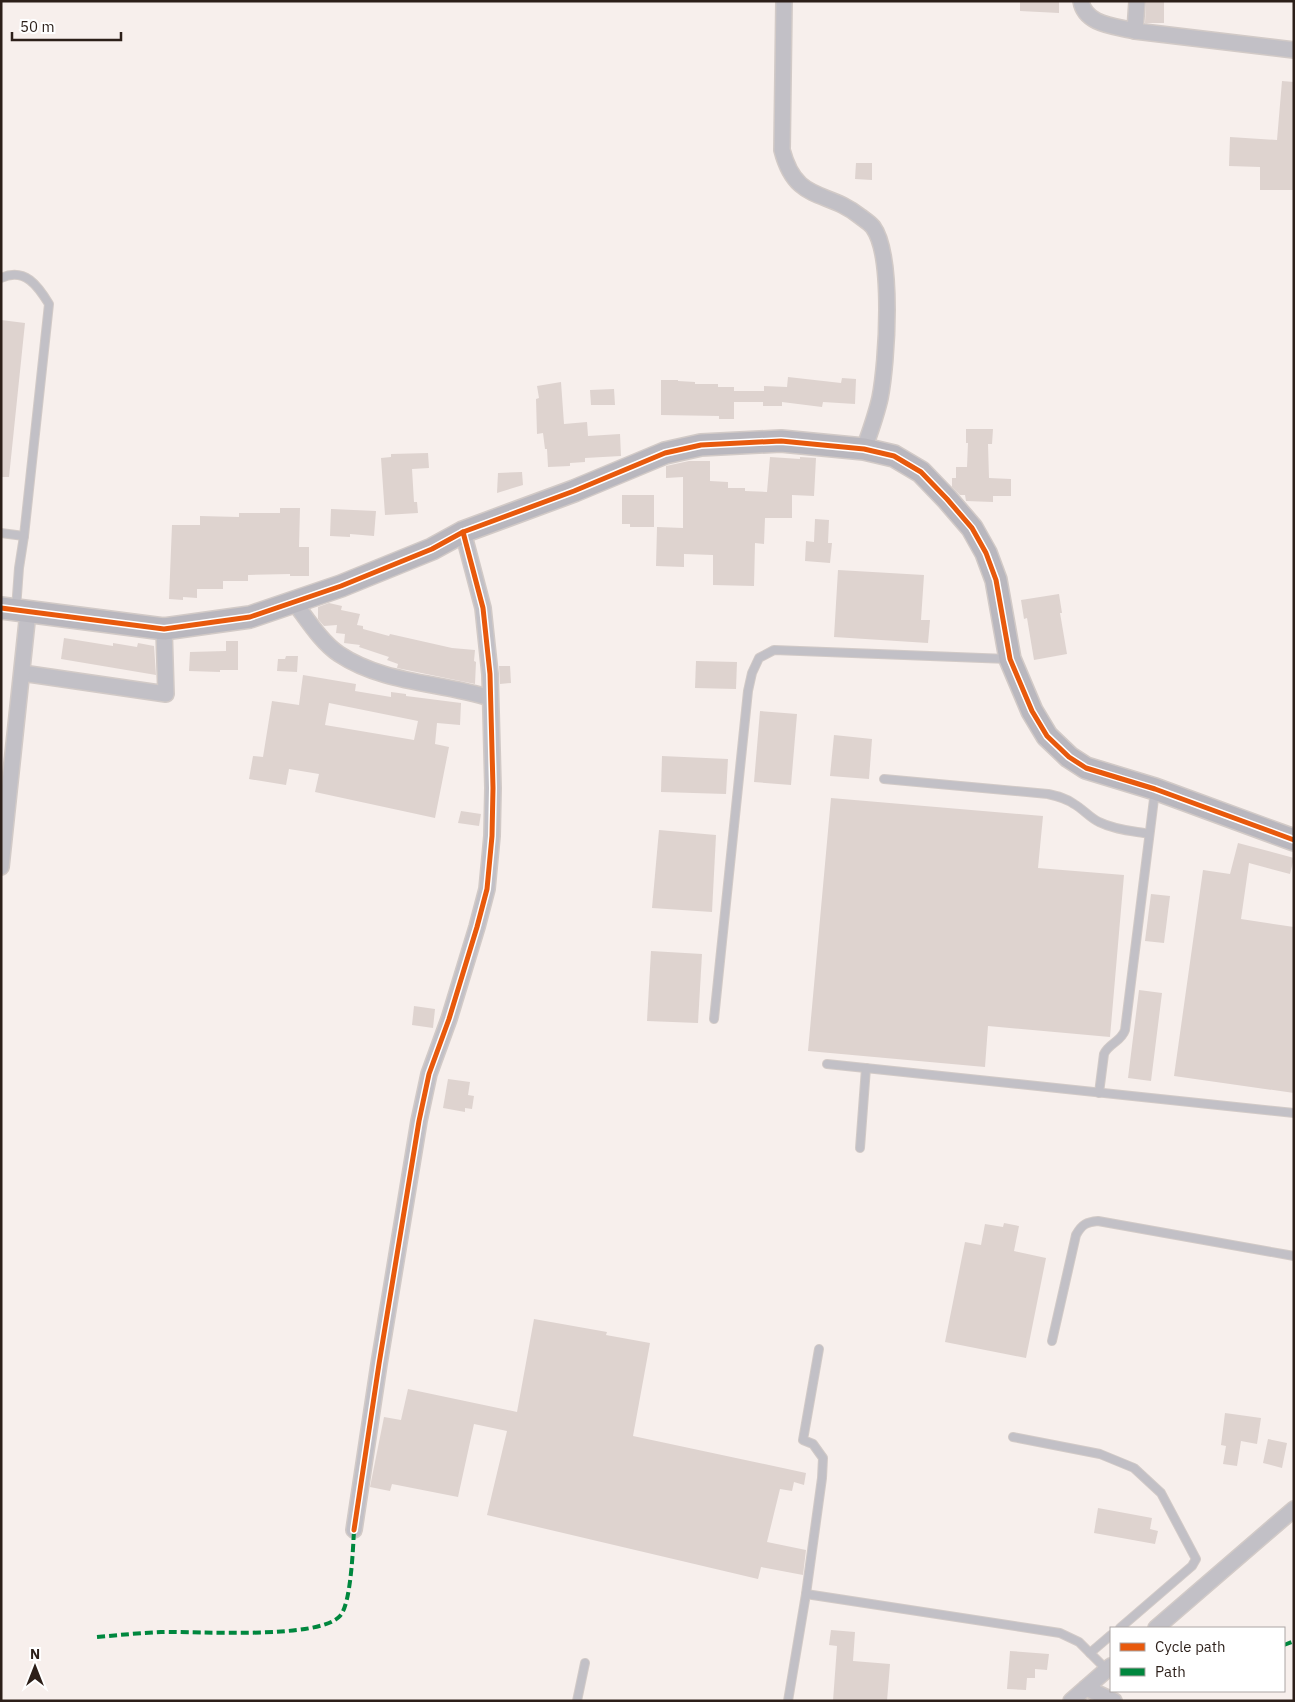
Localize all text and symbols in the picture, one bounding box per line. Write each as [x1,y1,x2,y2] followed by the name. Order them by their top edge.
[12,10,121,42] scale bar
[20,17,55,36] text: 50 m
[1110,1627,1285,1692] legend
[1155,1637,1226,1656] text: Cycle path
[10,1642,60,1692] north arrow
[30,1645,40,1663] text: N
[1155,1662,1186,1681] text: Path

